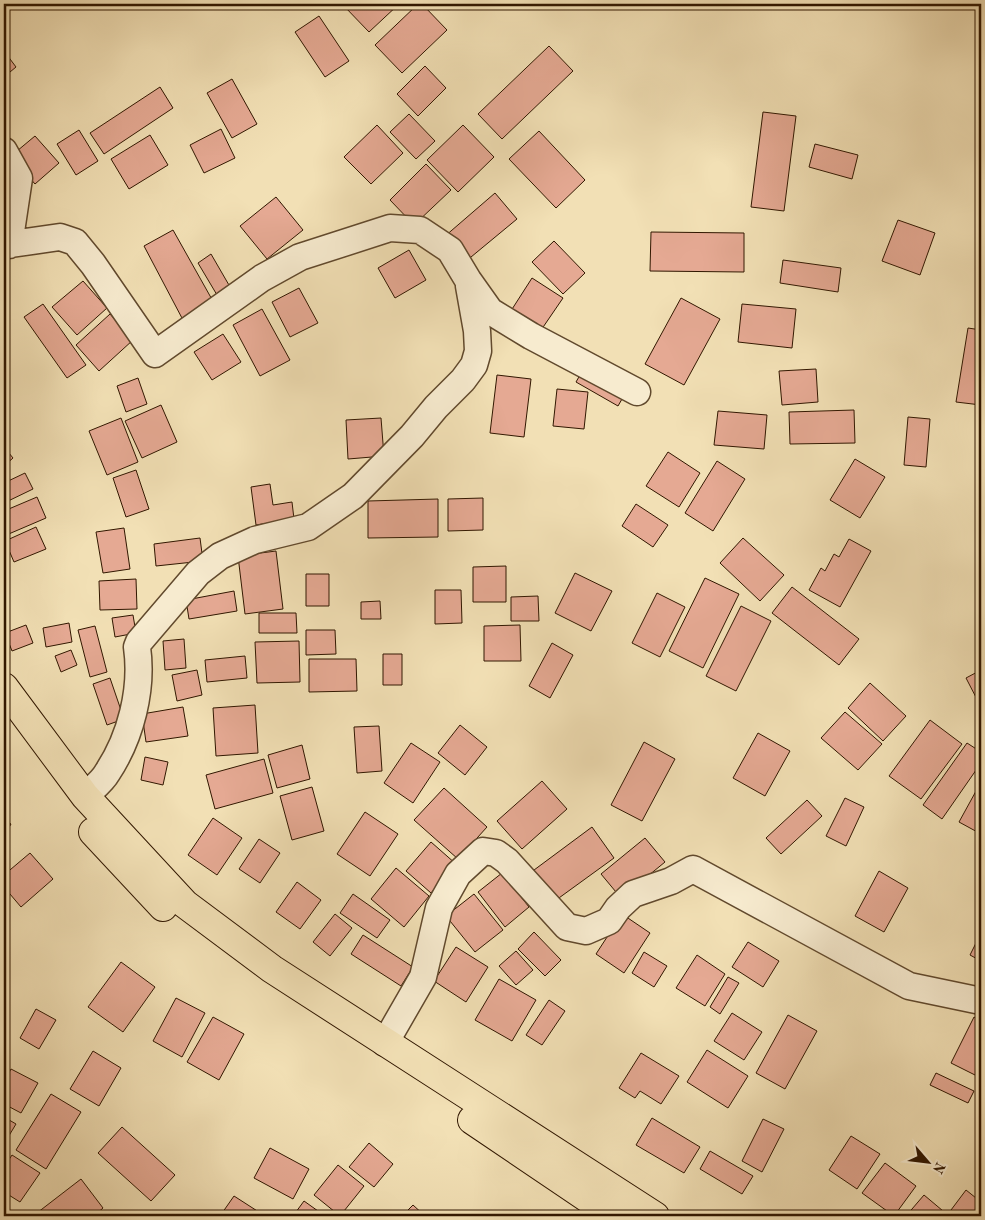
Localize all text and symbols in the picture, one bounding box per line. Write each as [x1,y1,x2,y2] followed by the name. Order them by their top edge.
[902,1138,952,1188] north arrow
[930,1160,947,1176] text: N

